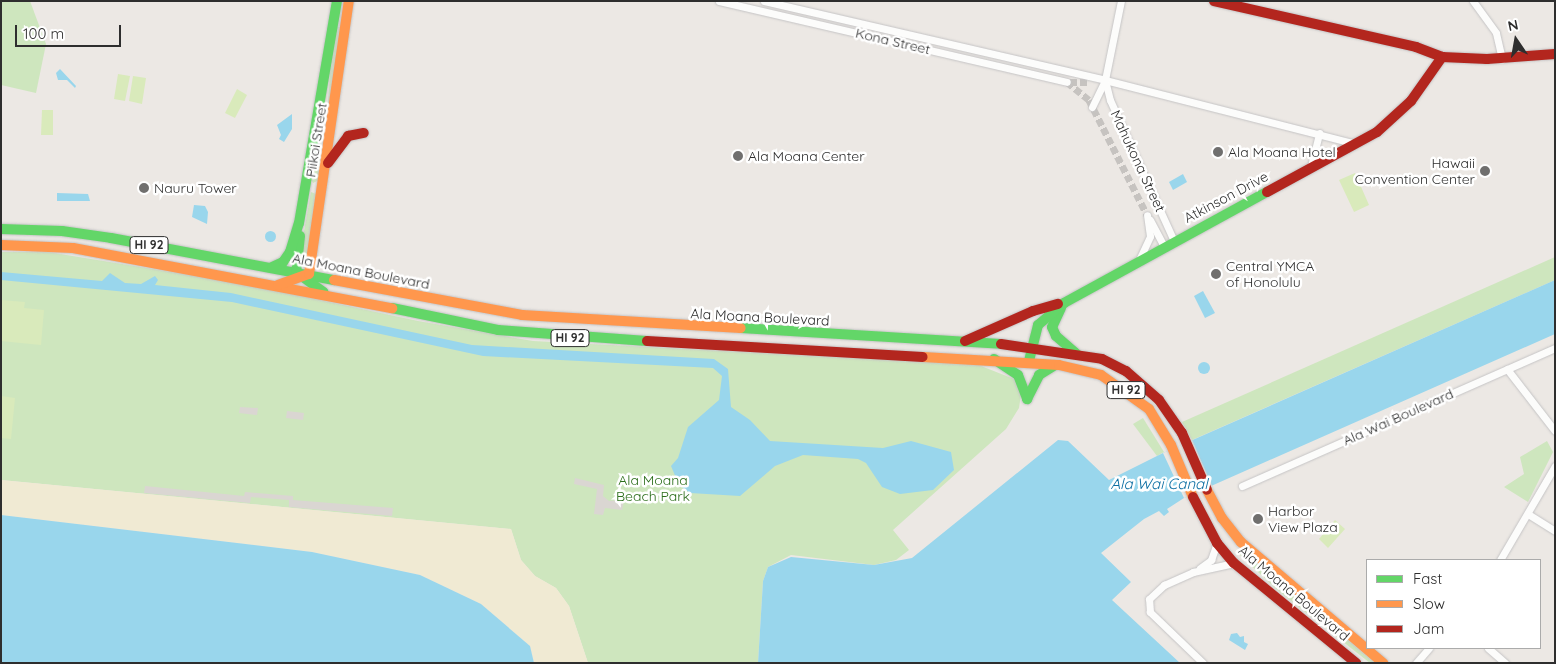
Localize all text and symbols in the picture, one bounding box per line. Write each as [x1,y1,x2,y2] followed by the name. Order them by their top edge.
[18,15,124,47] scale bar
[1491,15,1541,65] north arrow
[1506,15,1520,35] text: N
[23,24,64,43] text: 100 m
[854,24,932,58] street label: Kona Street
[302,102,330,178] street label: Piikoi Street
[1107,107,1169,215] street label: Mahukona Street
[1228,144,1336,160] place label: Ala Moana Hotel
[1212,146,1224,158] marker: Ala Moana Hotel
[748,148,865,164] place label: Ala Moana Center
[732,150,744,162] marker: Ala Moana Center
[1355,155,1475,188] place label: Hawaii Convention Center
[1479,165,1491,177] marker: Hawaii Convention Center
[1181,168,1271,226] street label: Atkinson Drive
[154,180,237,196] place label: Nauru Tower
[138,182,150,194] marker: Nauru Tower
[129,236,169,254] road number: HI 92
[291,249,431,293] street label: Ala Moana Boulevard
[1226,258,1314,290] place label: Central YMCA of Honolulu
[1210,268,1222,280] marker: Central YMCA of Honolulu
[690,305,830,329] street label: Ala Moana Boulevard
[550,328,590,348] road number: HI 92
[1106,380,1146,400] road number: HI 92
[1340,385,1456,449] street label: Ala Wai Boulevard
[616,472,690,504] park label: Ala Moana Beach Park
[1110,475,1208,493] water label: Ala Wai Canal
[1268,503,1338,536] place label: Harbor View Plaza
[1252,513,1264,525] marker: Harbor View Plaza
[1235,542,1353,644] street label: Ala Moana Boulevard
[1366,559,1541,649] legend
[1413,569,1442,588] text: Fast
[1413,594,1445,613] text: Slow
[1413,619,1444,638] text: Jam

